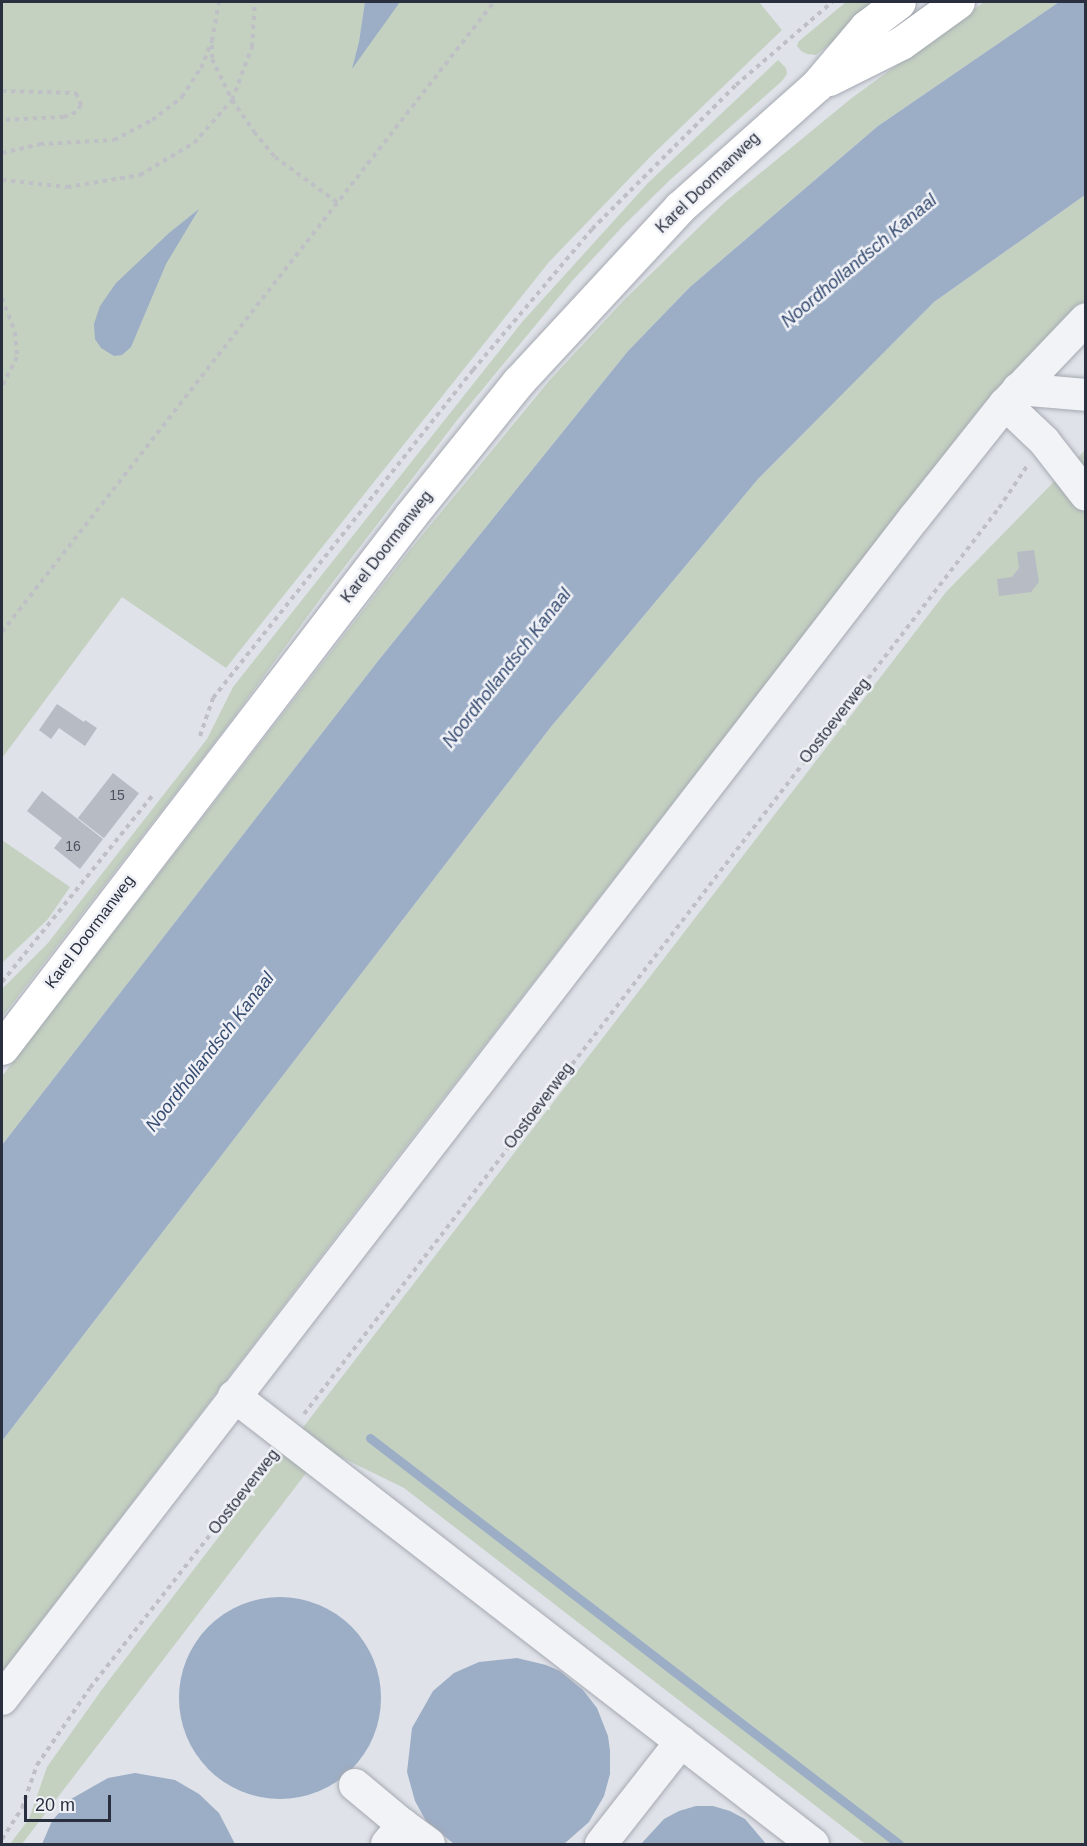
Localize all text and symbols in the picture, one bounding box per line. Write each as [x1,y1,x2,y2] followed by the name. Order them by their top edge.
[652,129,764,237] street label: Karel Doormanweg
[777,190,941,332] water label: Noordhollandsch Kanaal
[337,487,437,607] street label: Karel Doormanweg
[438,584,576,752] water label: Noordhollandsch Kanaal
[796,674,874,768] street label: Oostoeverweg
[109,787,125,803] house number: 15
[65,838,81,854] house number: 16
[41,872,139,992] street label: Karel Doormanweg
[141,968,279,1136] water label: Noordhollandsch Kanaal
[500,1059,578,1153] street label: Oostoeverweg
[205,1445,283,1539] street label: Oostoeverweg
[27,1783,114,1821] scale bar
[35,1795,75,1815] text: 20 m

